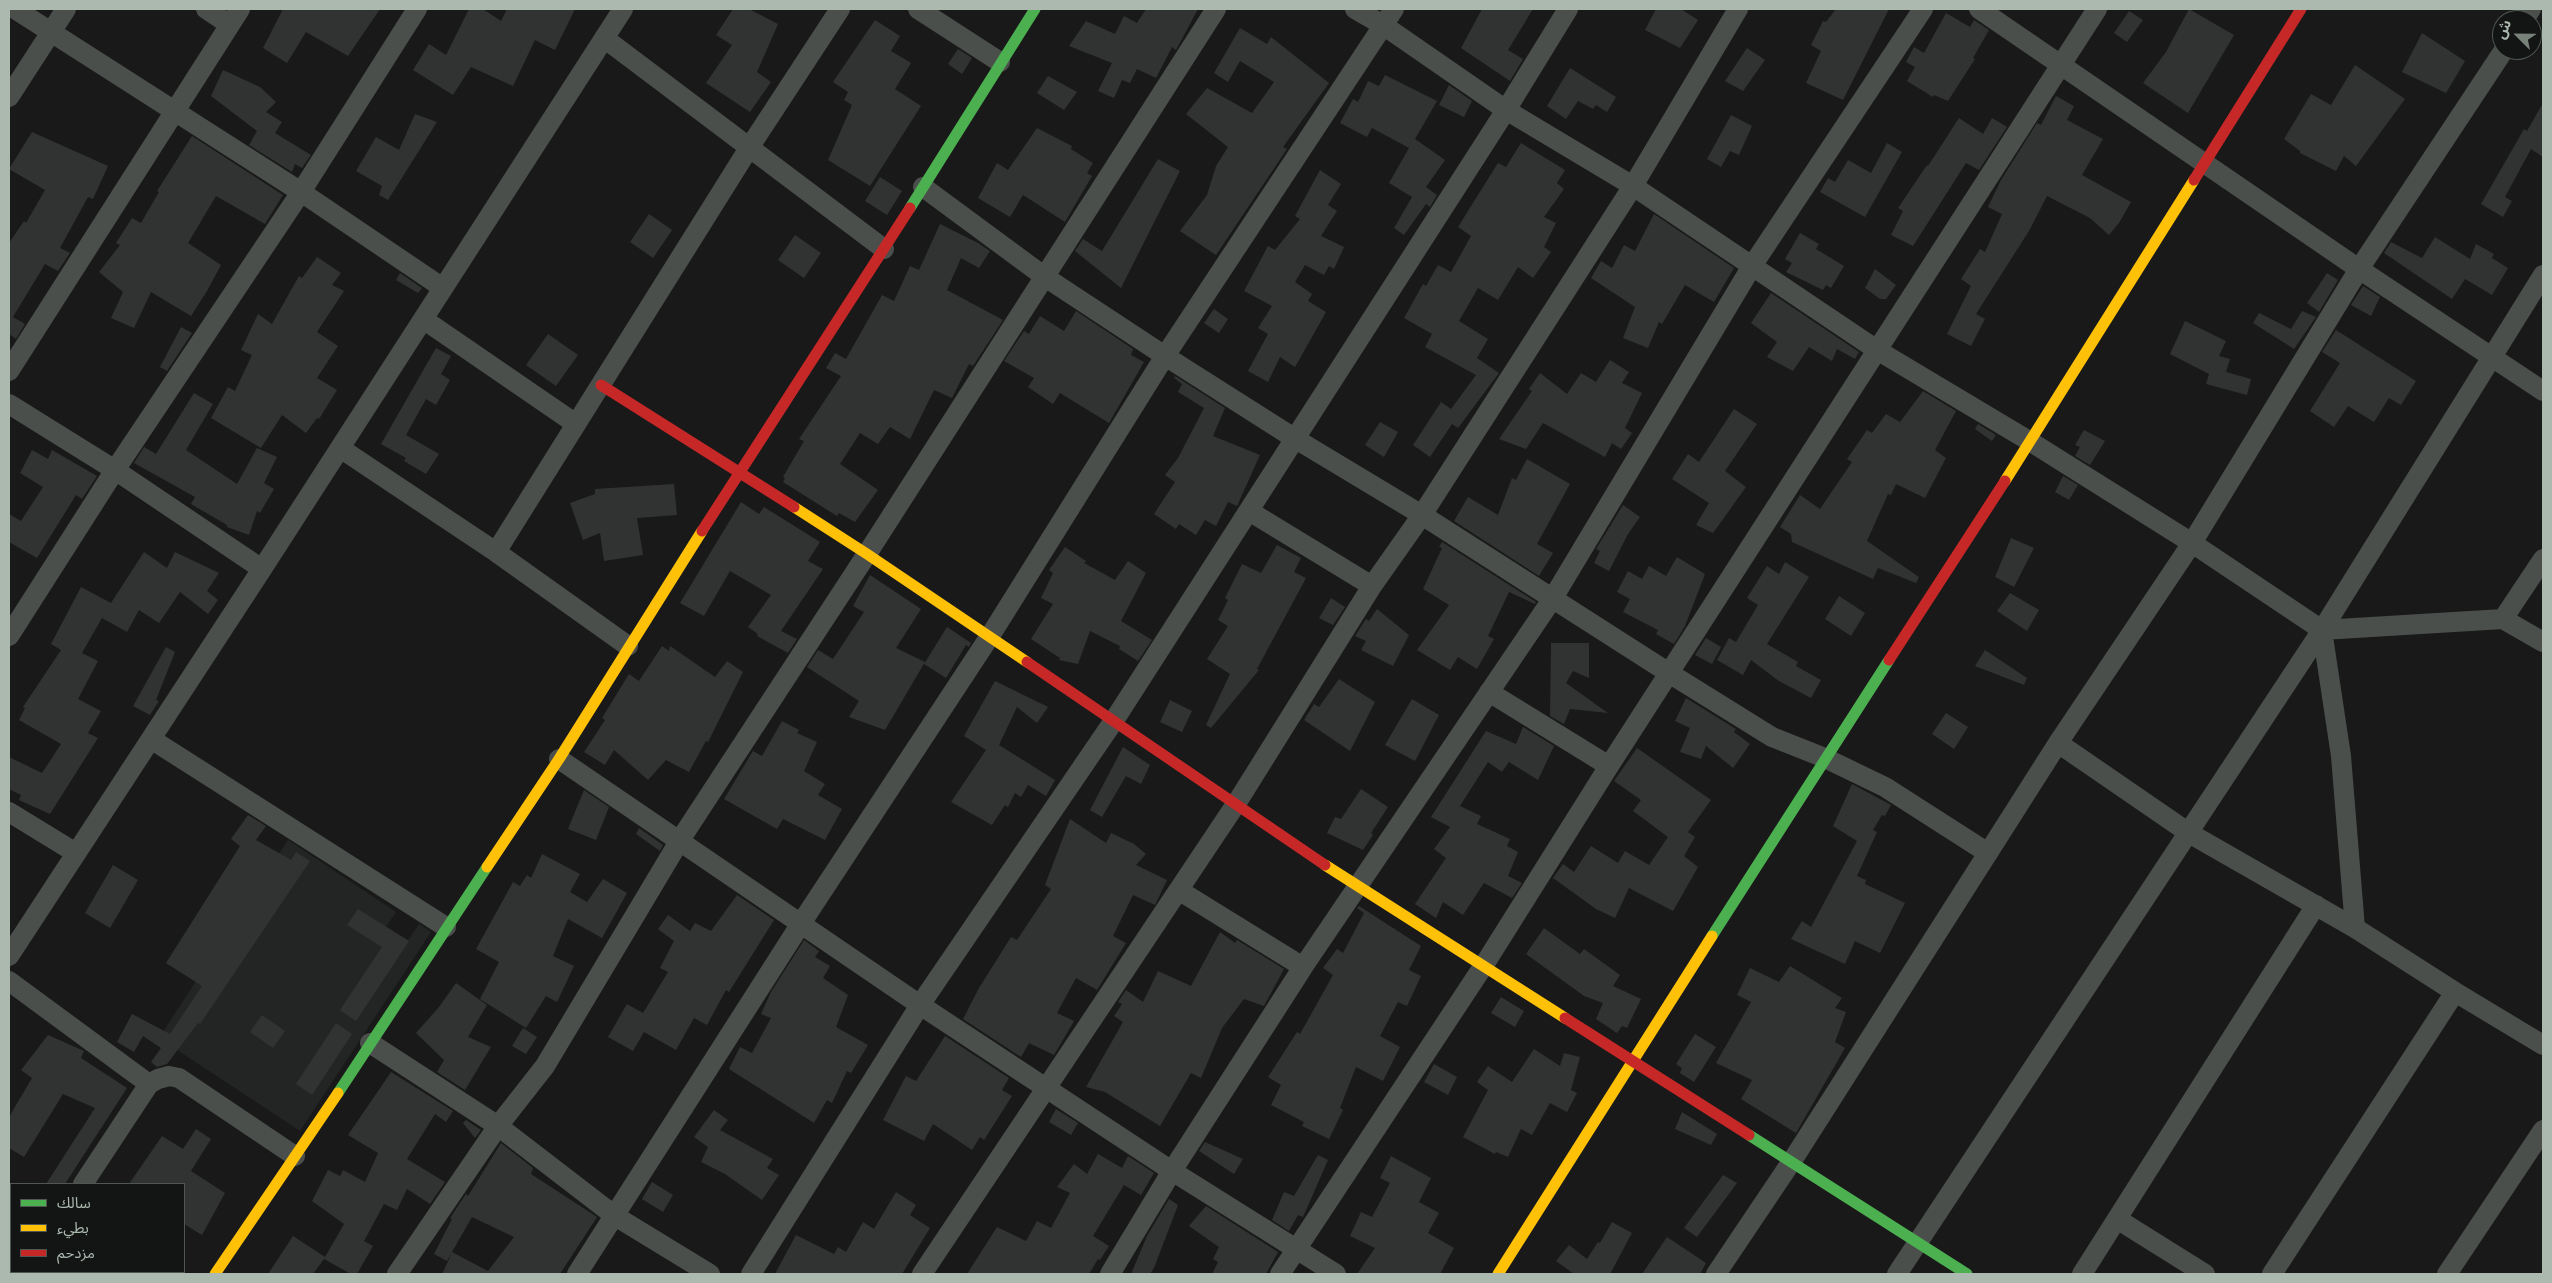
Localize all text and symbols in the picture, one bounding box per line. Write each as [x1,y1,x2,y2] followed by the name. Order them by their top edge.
[2492,10,2542,60] north arrow
[2492,17,2515,41] text: ش
[10,1183,185,1273] legend
[57,1194,91,1212] text: سالك
[57,1219,89,1237] text: بطيء
[57,1244,95,1262] text: مزدحم

